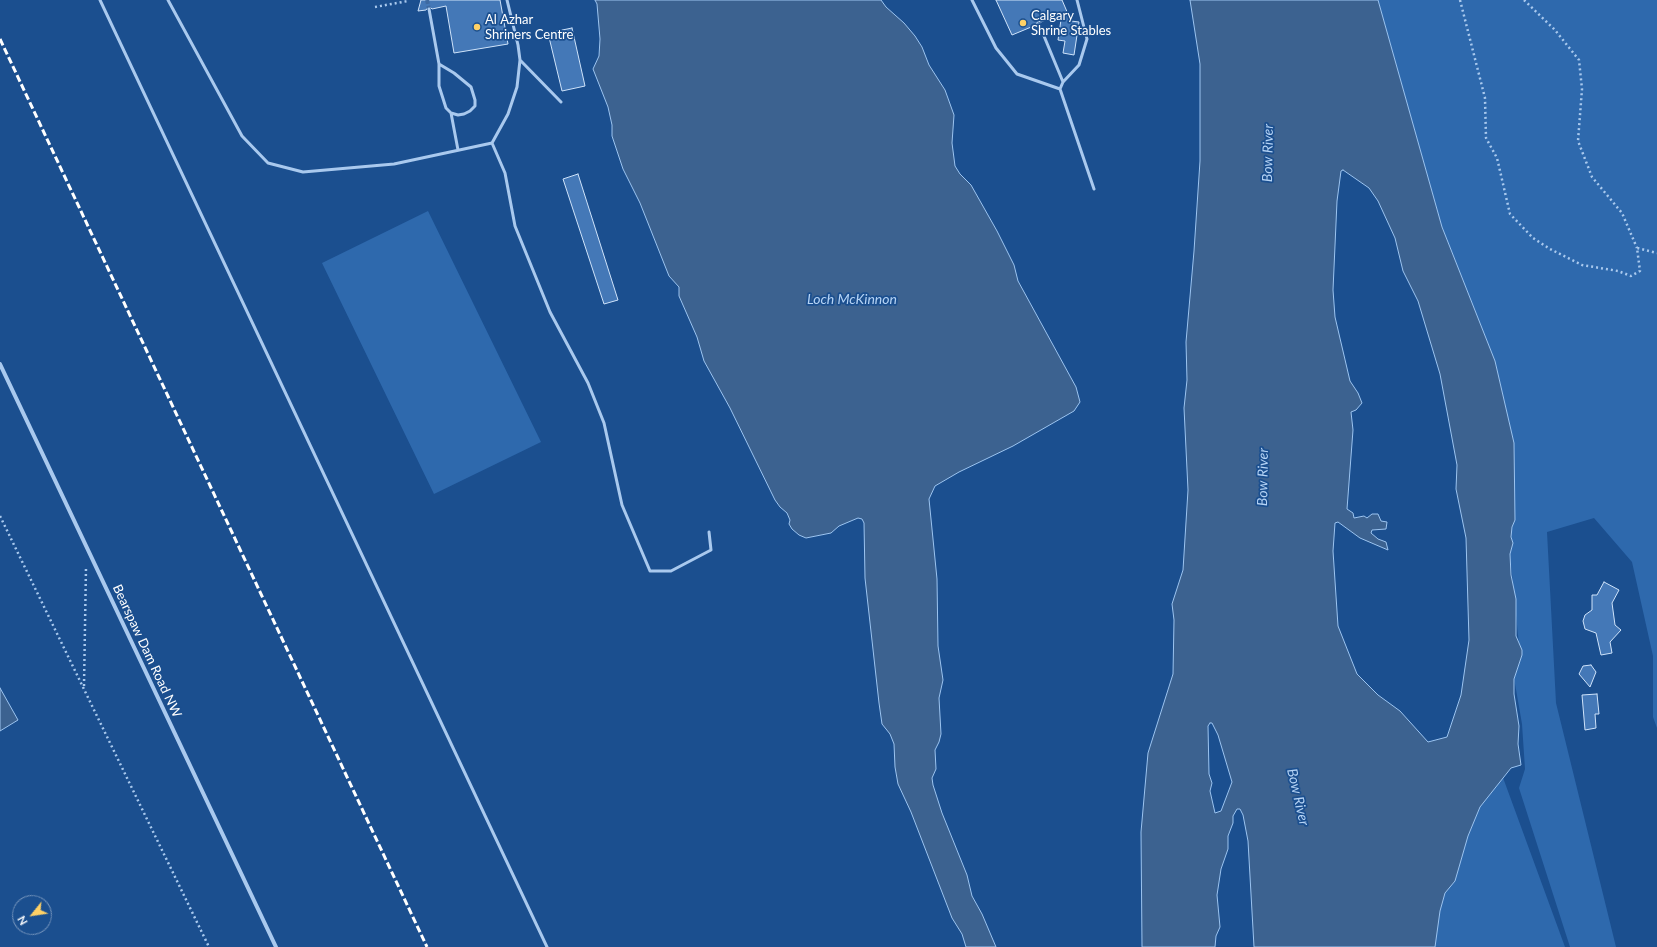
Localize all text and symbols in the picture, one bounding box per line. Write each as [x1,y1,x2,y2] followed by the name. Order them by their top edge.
[1031,8,1111,39] place label: Calgary Shrine Stables
[485,12,573,43] place label: Al Azhar Shriners Centre
[1018,18,1028,28] marker: Calgary Shrine Stables
[472,22,482,32] marker: Al Azhar Shriners Centre
[1259,124,1277,182] water label: Bow River
[807,291,897,307] water label: Loch McKinnon
[1254,448,1272,506] water label: Bow River
[109,582,185,720] street label: Bearspaw Dam Road NW
[1283,767,1313,827] water label: Bow River
[12,895,52,935] north arrow
[14,914,30,928] text: N

